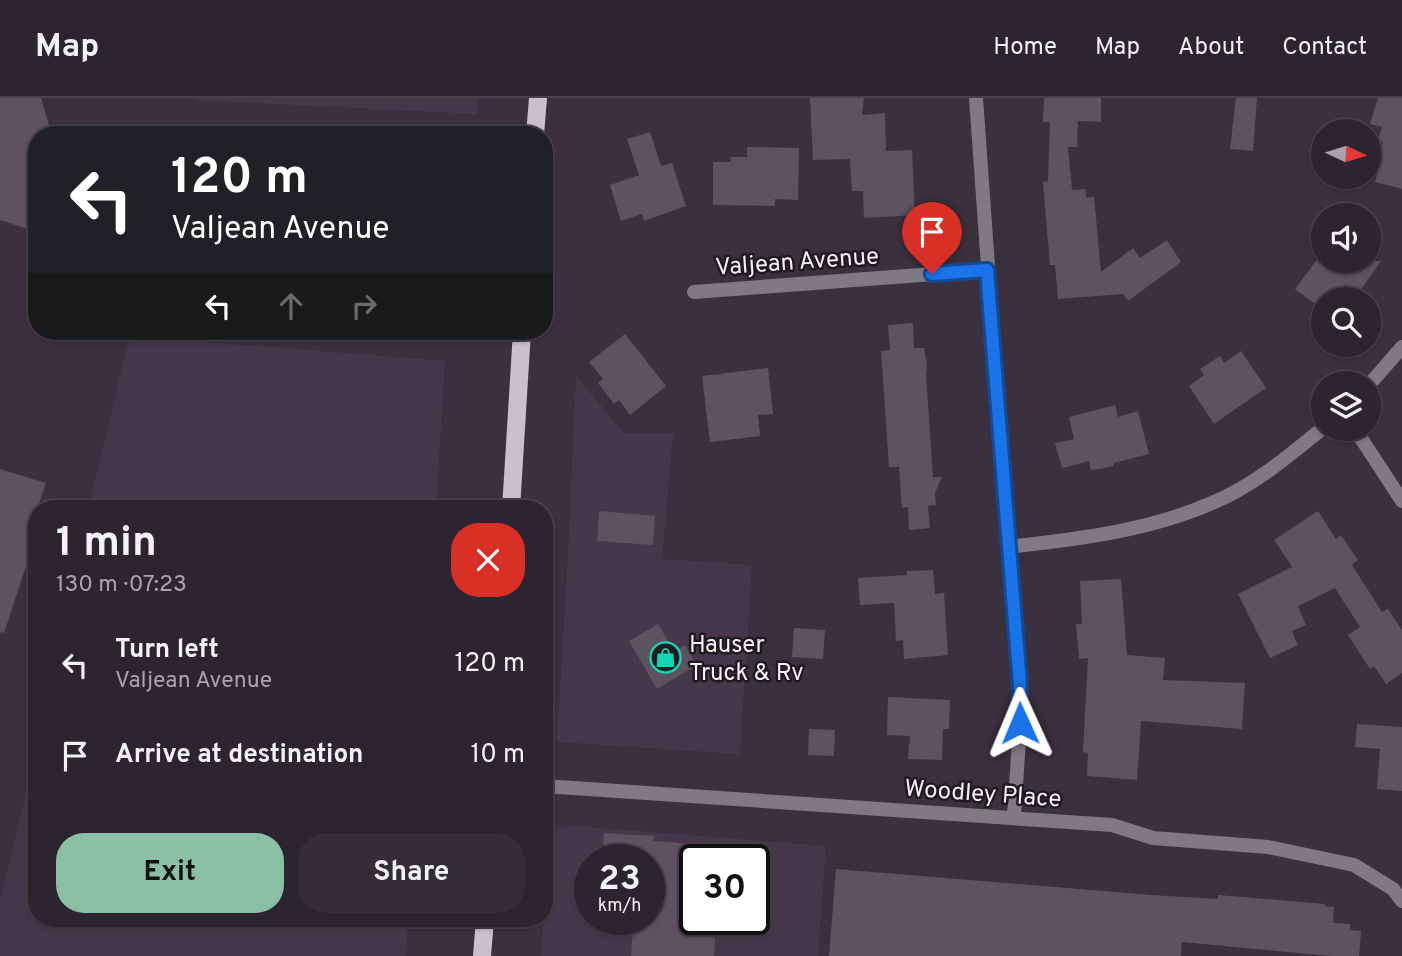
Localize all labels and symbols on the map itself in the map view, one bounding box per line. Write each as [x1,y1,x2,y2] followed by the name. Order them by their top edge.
[1311,119,1381,189] north arrow
[902,202,962,274] pin
[714,242,880,284] street label: Valjean Avenue
[689,631,803,689] place label: Hauser Truck & Rv
[649,641,683,675] shop icon: Hauser Truck & Rv
[983,686,1057,760] position arrow
[903,775,1062,815] street label: Woodley Place
[679,844,770,935] speed limit sign: 30

